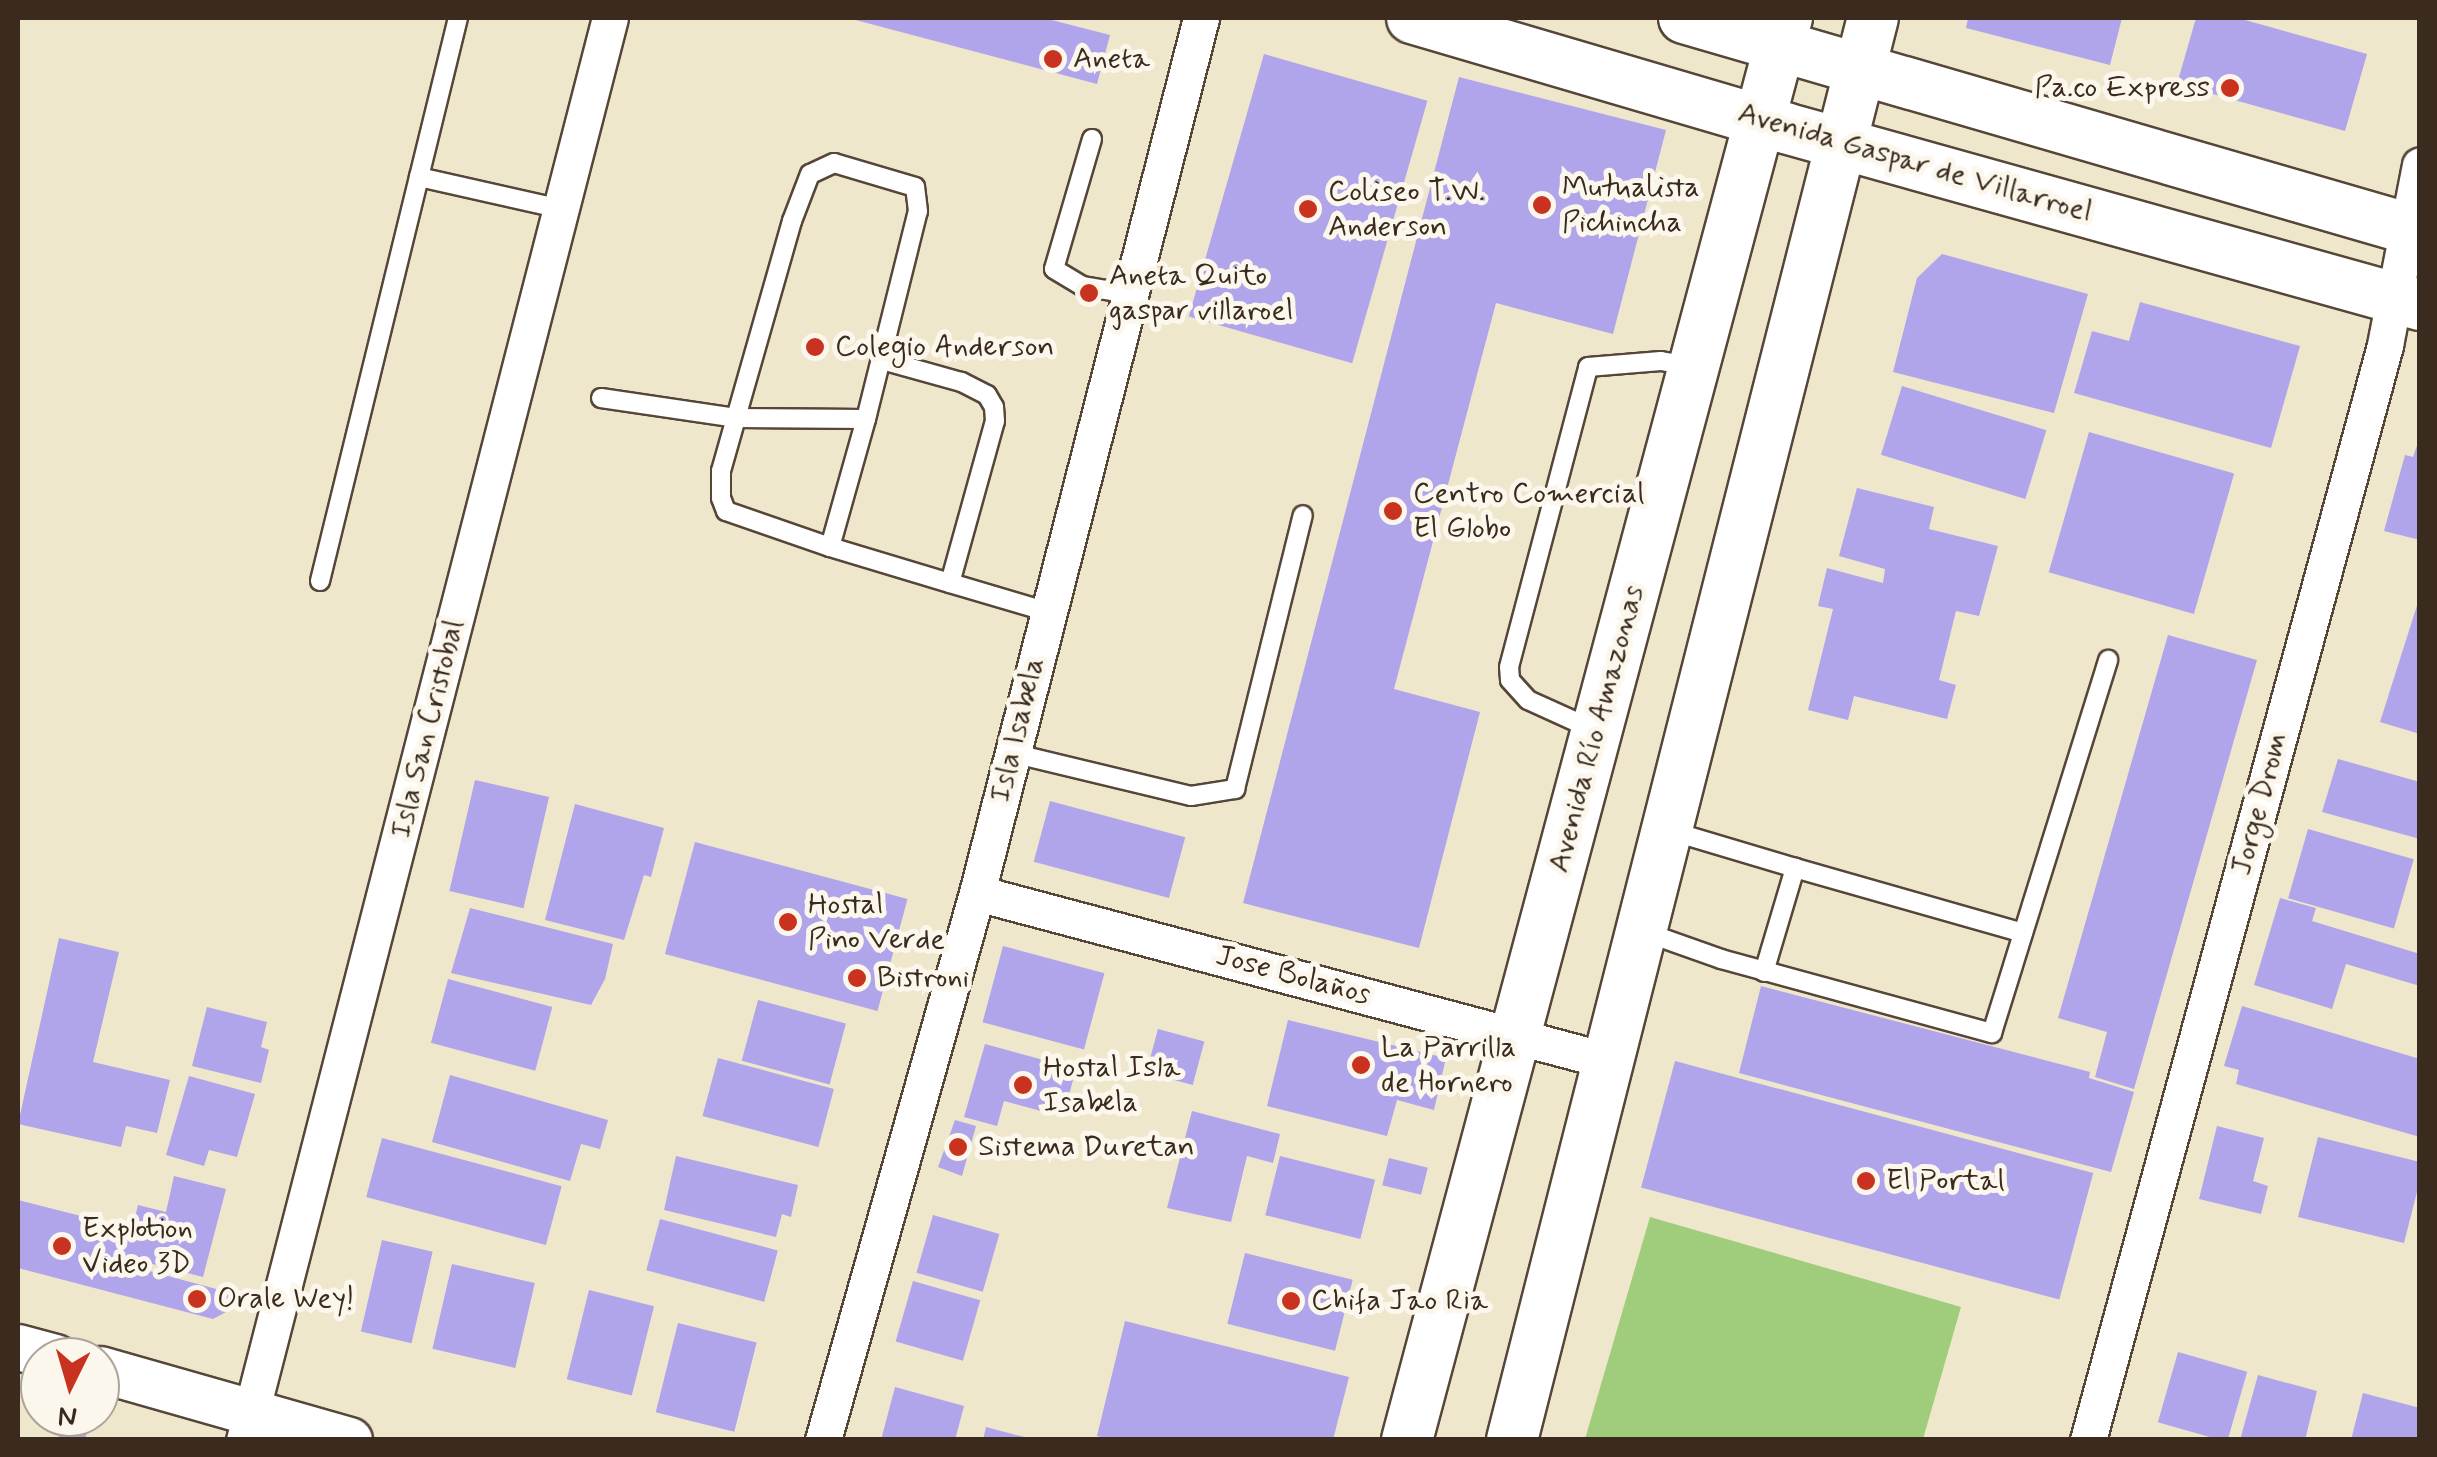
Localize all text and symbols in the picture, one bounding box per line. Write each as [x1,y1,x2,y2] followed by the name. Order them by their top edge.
[1073,41,1150,77] place label: Aneta
[1042,48,1064,70] marker: Aneta
[2037,70,2210,106] place label: Pa.co Express
[2219,77,2241,99] marker: Pa.co Express
[1741,97,2089,229] street label: Avenida Gaspar de Villarroel
[1562,170,1700,240] place label: Mutualista Pichincha
[1328,174,1485,244] place label: Coliseo T.W. Anderson
[1531,194,1553,216] marker: Mutualista Pichincha
[1297,198,1319,220] marker: Coliseo T.W. Anderson
[1109,258,1292,328] place label: Aneta Quito gaspar villaroel
[1078,282,1100,304] marker: Aneta Quito gaspar villaroel
[835,329,1053,365] place label: Colegio Anderson
[804,336,826,358] marker: Colegio Anderson
[1413,476,1645,546] place label: Centro Comercial El Globo
[1382,500,1404,522] marker: Centro Comercial El Globo
[1542,582,1652,876] street label: Avenida Río Amazonas
[383,616,473,842] street label: Isla San Cristobal
[982,651,1054,809] street label: Isla Isabela
[2224,729,2296,879] street label: Jorge Drom
[808,887,941,958] place label: Hostal Pino Verde
[777,911,799,933] marker: Hostal Pino Verde
[1212,938,1374,1014] street label: Jose Bolaños
[877,960,969,996] place label: Bistroni
[846,967,868,989] marker: Bistroni
[1381,1030,1523,1100] place label: La Parrilla de Hornero
[1043,1050,1177,1120] place label: Hostal Isla Isabela
[1350,1054,1372,1076] marker: La Parrilla de Hornero
[1012,1074,1034,1096] marker: Hostal Isla Isabela
[978,1129,1191,1165] place label: Sistema Duretan
[947,1136,969,1158] marker: Sistema Duretan
[1886,1163,1994,1199] place label: El Portal
[1855,1170,1877,1192] marker: El Portal
[82,1211,193,1282] place label: Explotion Video 3D
[51,1235,73,1257] marker: Explotion Video 3D
[217,1281,358,1317] place label: Orale Wey!
[1311,1283,1481,1319] place label: Chifa Jao Ria
[186,1288,208,1310] marker: Orale Wey!
[1280,1290,1302,1312] marker: Chifa Jao Ria
[20,1337,120,1437] north arrow
[57,1396,78,1435] text: N

